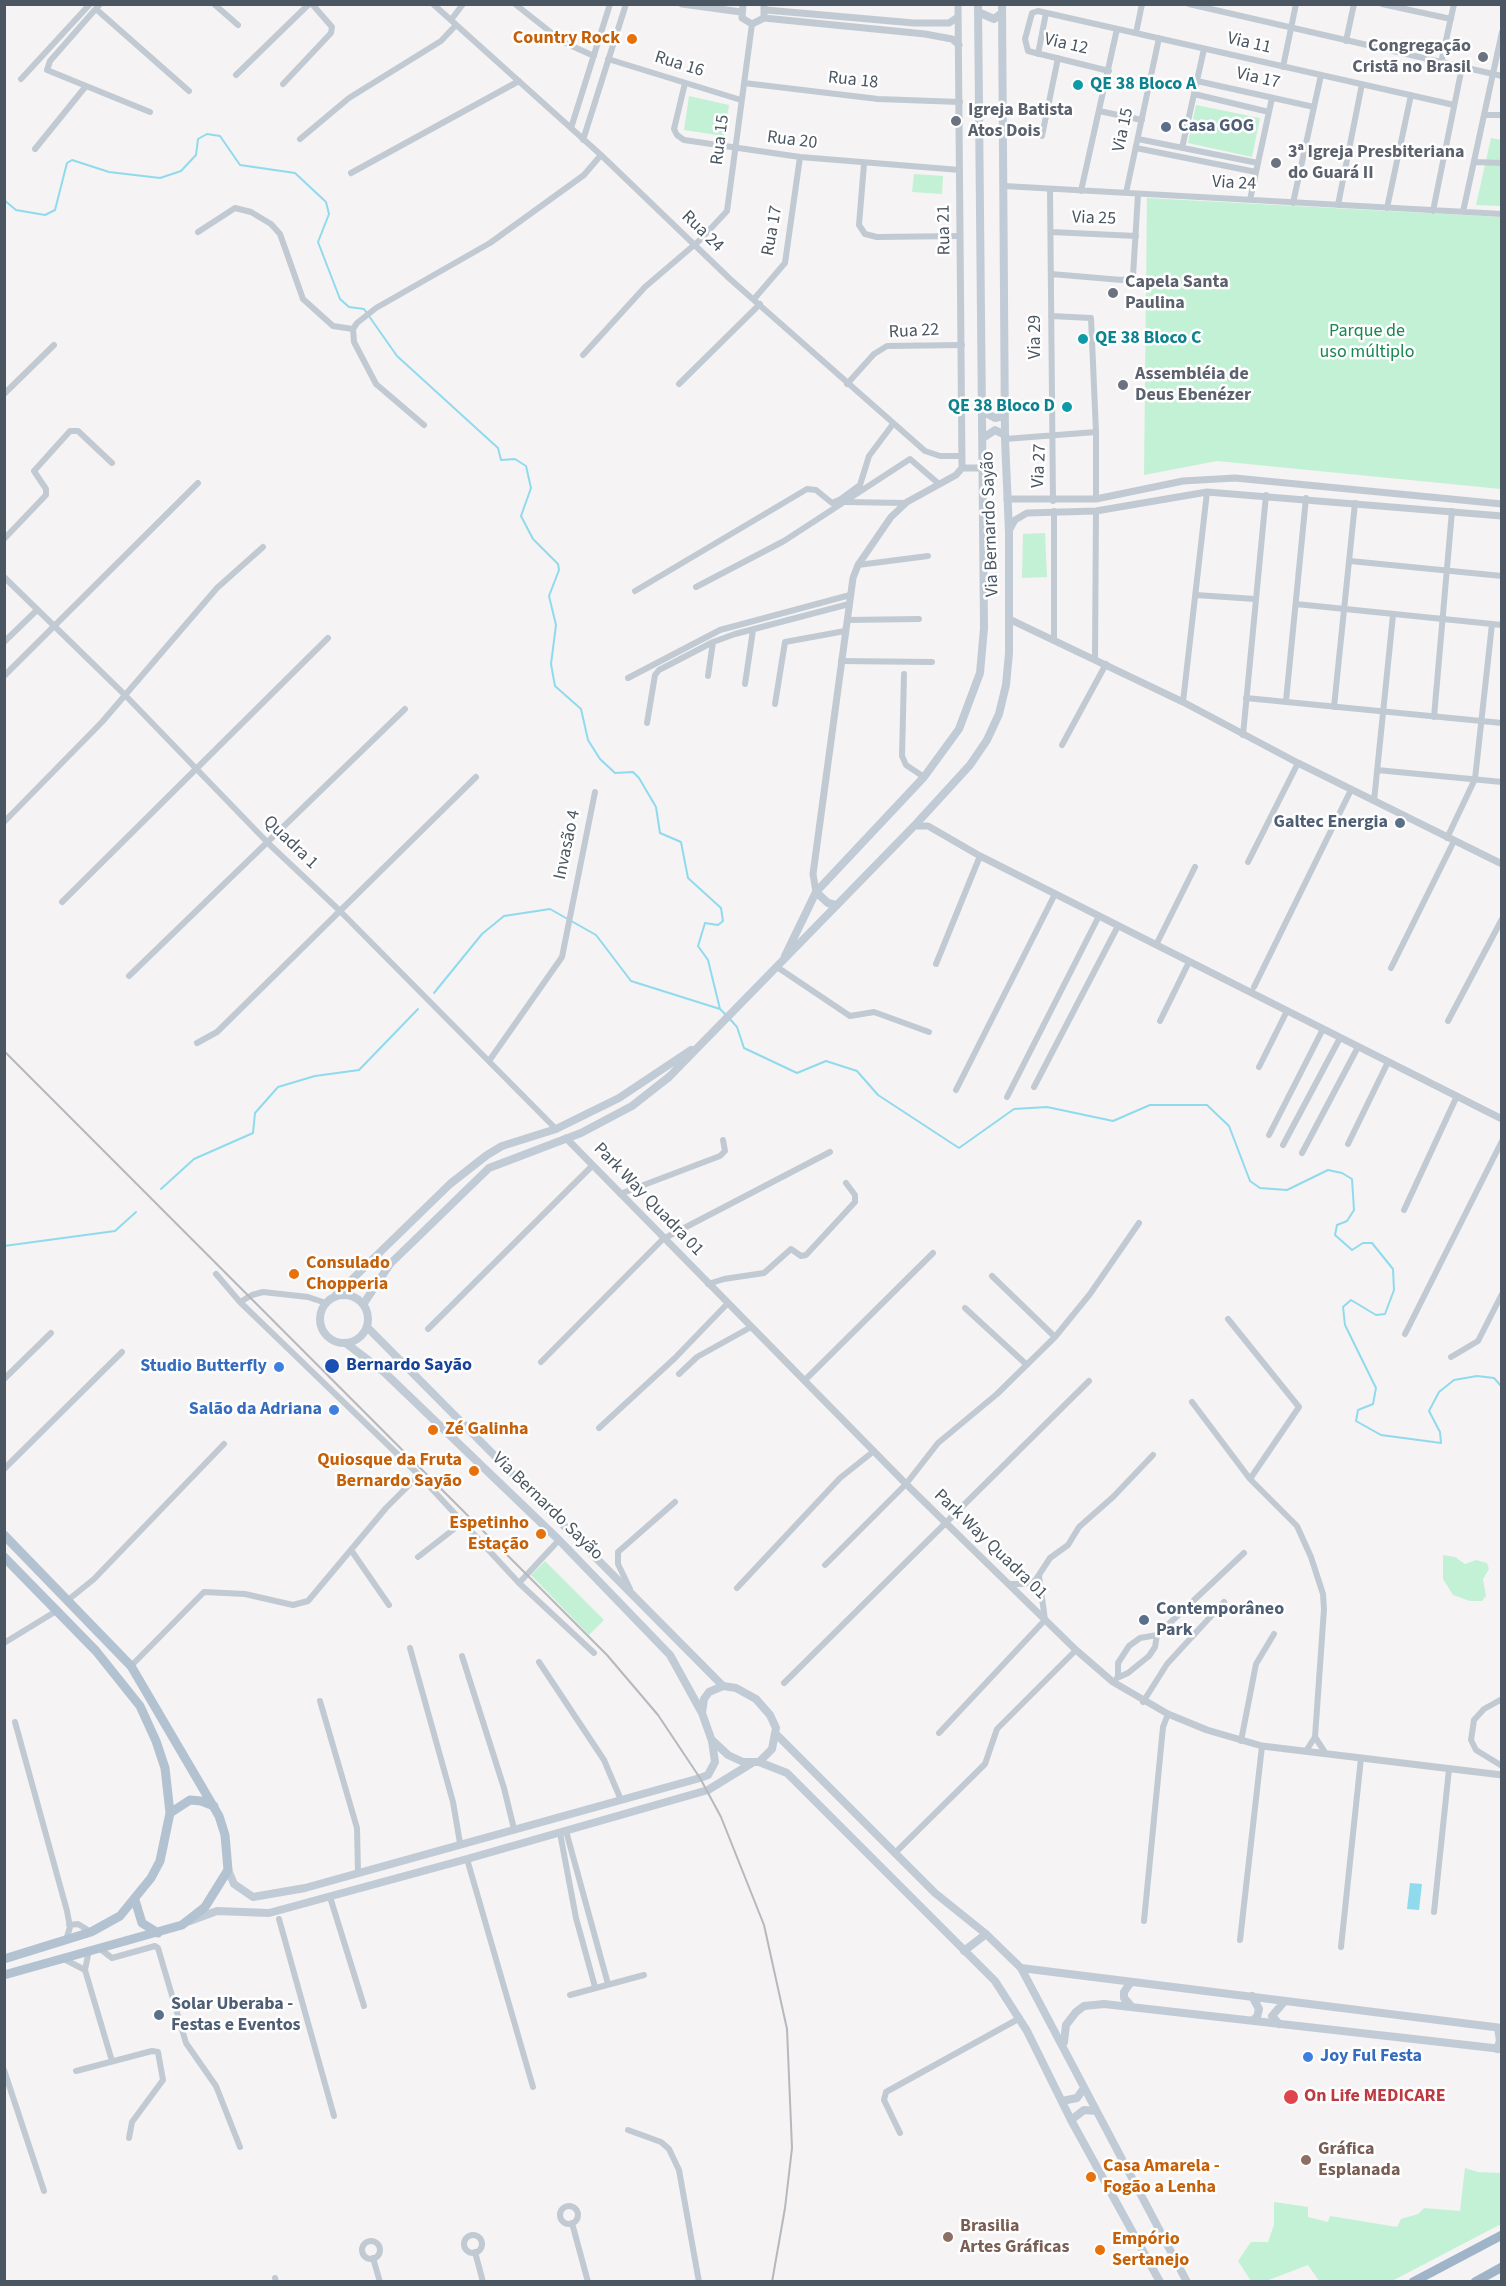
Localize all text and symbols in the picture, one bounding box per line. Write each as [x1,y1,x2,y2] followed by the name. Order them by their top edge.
[513,28,620,50] place label: Country Rock
[1225,28,1273,60] street label: Via 11
[1042,29,1090,61] street label: Via 12
[625,32,639,46] marker: Country Rock
[1352,36,1471,78] place label: Congregação Cristã no Brasil
[652,47,706,83] street label: Rua 16
[1476,50,1490,64] marker: Congregação Cristã no Brasil
[1234,63,1282,95] street label: Via 17
[827,68,879,94] street label: Rua 18
[1090,74,1196,96] place label: QE 38 Bloco A
[1071,78,1085,92] marker: QE 38 Bloco A
[968,100,1073,142] place label: Igreja Batista Atos Dois
[1109,106,1139,154] street label: Via 15
[707,114,735,166] street label: Rua 15
[949,114,963,128] marker: Igreja Batista Atos Dois
[1178,116,1254,138] place label: Casa GOG
[1159,120,1173,134] marker: Casa GOG
[766,127,818,155] street label: Rua 20
[1288,142,1465,184] place label: 3ª Igreja Presbiteriana do Guará II
[1269,156,1283,170] marker: 3ª Igreja Presbiteriana do Guará II
[1211,172,1257,196] street label: Via 24
[758,204,788,258] street label: Rua 17
[934,205,956,255] street label: Rua 21
[676,207,728,257] street label: Rua 24
[1072,207,1116,231] street label: Via 25
[1125,272,1229,314] place label: Capela Santa Paulina
[1106,286,1120,300] marker: Capela Santa Paulina
[1025,315,1047,359] street label: Via 29
[888,320,940,344] street label: Rua 22
[1320,321,1414,364] park label: Parque de uso múltiplo
[1095,328,1201,350] place label: QE 38 Bloco C
[1076,332,1090,346] marker: QE 38 Bloco C
[1135,364,1251,406] place label: Assembléia de Deus Ebenézer
[1116,378,1130,392] marker: Assembléia de Deus Ebenézer
[948,396,1055,418] place label: QE 38 Bloco D
[1060,400,1074,414] marker: QE 38 Bloco D
[1028,443,1052,489] street label: Via 27
[978,451,1004,597] street label: Via Bernardo Sayão
[550,808,586,882] street label: Invasão 4
[258,812,322,874] street label: Quadra 1
[1273,812,1388,834] place label: Galtec Energia
[1393,816,1407,830] marker: Galtec Energia
[588,1139,708,1261] street label: Park Way Quadra 01
[306,1253,390,1296] place label: Consulado Chopperia
[287,1267,301,1281] marker: Consulado Chopperia
[346,1355,472,1377] place label: Bernardo Sayão
[140,1356,267,1378] place label: Studio Butterfly
[323,1357,341,1375] marker: Bernardo Sayão
[272,1360,286,1374] marker: Studio Butterfly
[189,1399,322,1421] place label: Salão da Adriana
[327,1403,341,1417] marker: Salão da Adriana
[445,1419,529,1441] place label: Zé Galinha
[426,1423,440,1437] marker: Zé Galinha
[487,1449,607,1565] street label: Via Bernardo Sayão
[317,1450,462,1492] place label: Quiosque da Fruta Bernardo Sayão
[467,1464,481,1478] marker: Quiosque da Fruta Bernardo Sayão
[929,1485,1051,1605] street label: Park Way Quadra 01
[449,1513,529,1556] place label: Espetinho Estação
[534,1527,548,1541] marker: Espetinho Estação
[1156,1599,1284,1642] place label: Contemporâneo Park
[1137,1613,1151,1627] marker: Contemporâneo Park
[171,1994,301,2036] place label: Solar Uberaba - Festas e Eventos
[152,2008,166,2022] marker: Solar Uberaba - Festas e Eventos
[1320,2046,1422,2068] place label: Joy Ful Festa
[1301,2050,1315,2064] marker: Joy Ful Festa
[1304,2086,1445,2108] place label: On Life MEDICARE
[1282,2088,1300,2106] marker: On Life MEDICARE
[1318,2139,1400,2182] place label: Gráfica Esplanada
[1299,2153,1313,2167] marker: Gráfica Esplanada
[1103,2156,1220,2198] place label: Casa Amarela - Fogão a Lenha
[1084,2170,1098,2184] marker: Casa Amarela - Fogão a Lenha
[960,2216,1069,2258] place label: Brasilia Artes Gráficas
[1112,2229,1189,2272] place label: Empório Sertanejo
[941,2230,955,2244] marker: Brasilia Artes Gráficas
[1093,2243,1107,2257] marker: Empório Sertanejo

